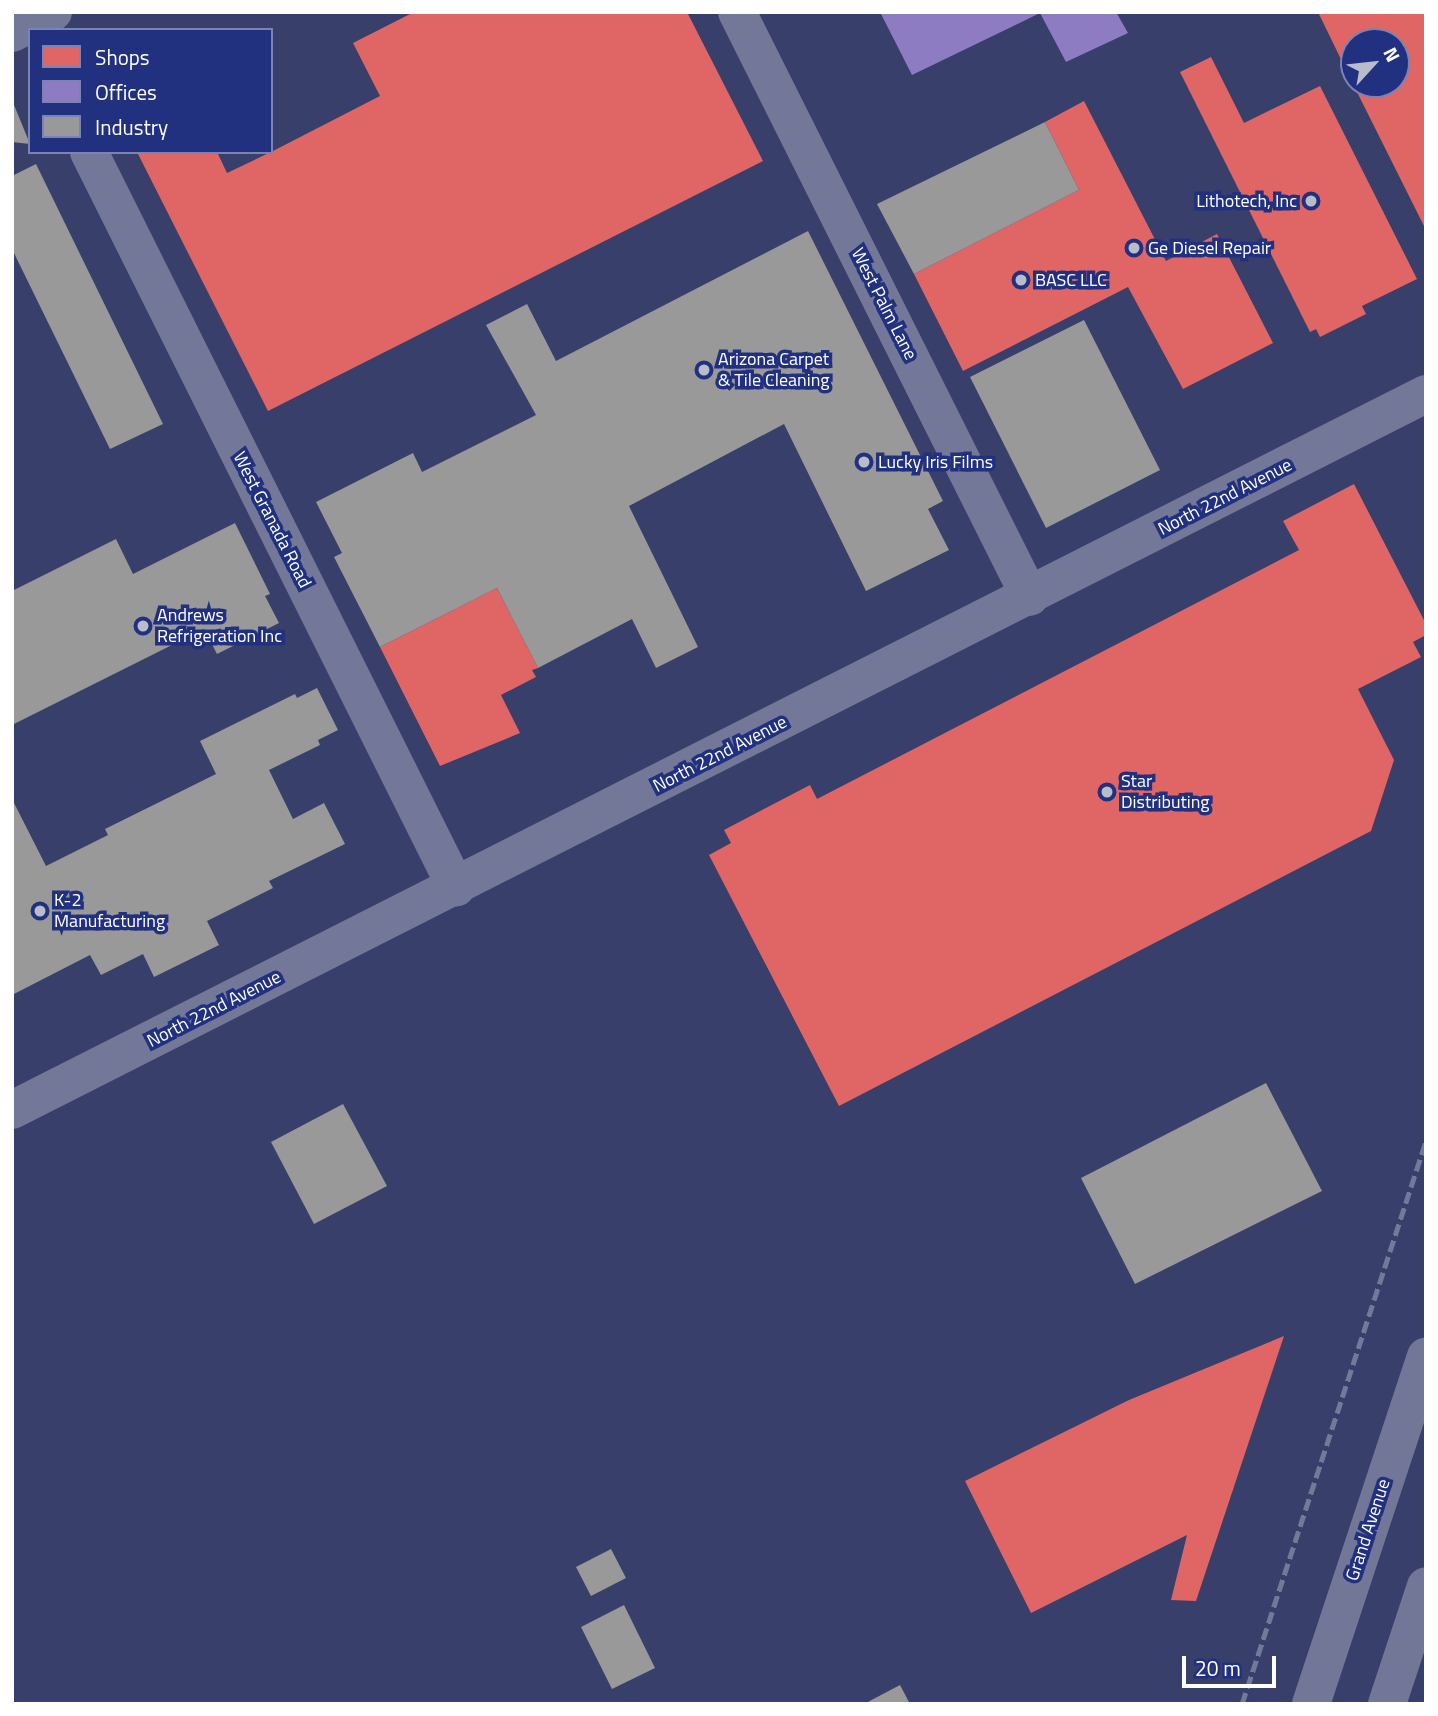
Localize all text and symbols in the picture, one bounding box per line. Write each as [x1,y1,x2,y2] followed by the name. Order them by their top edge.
[28,28,273,154] legend
[1340,28,1410,98] north arrow
[95,41,150,73] text: Shops
[1376,42,1408,67] text: N
[95,76,157,108] text: Offices
[95,111,168,143] text: Industry
[1196,190,1297,212] place label: Lithotech, Inc
[1303,193,1319,209] marker: Lithotech, Inc
[1148,237,1271,259] place label: Ge Diesel Repair
[1126,240,1142,256] marker: Ge Diesel Repair
[847,245,921,363] street label: West Palm Lane
[1035,269,1107,291] place label: BASC LLC
[1013,272,1029,288] marker: BASC LLC
[718,349,830,392] place label: Arizona Carpet & Tile Cleaning
[696,362,712,378] marker: Arizona Carpet & Tile Cleaning
[228,448,316,592] street label: West Granada Road
[878,451,993,473] place label: Lucky Iris Films
[856,454,872,470] marker: Lucky Iris Films
[1154,454,1296,540] street label: North 22nd Avenue
[157,605,282,648] place label: Andrews Refrigeration Inc
[135,618,151,634] marker: Andrews Refrigeration Inc
[649,711,791,797] street label: North 22nd Avenue
[1121,771,1210,814] place label: Star Distributing
[1099,784,1115,800] marker: Star Distributing
[54,890,165,932] place label: K-2 Manufacturing
[32,903,48,919] marker: K-2 Manufacturing
[143,966,285,1052] street label: North 22nd Avenue
[1341,1476,1395,1584] street label: Grand Avenue
[1186,1642,1280,1686] scale bar
[1195,1652,1241,1684] text: 20 m

